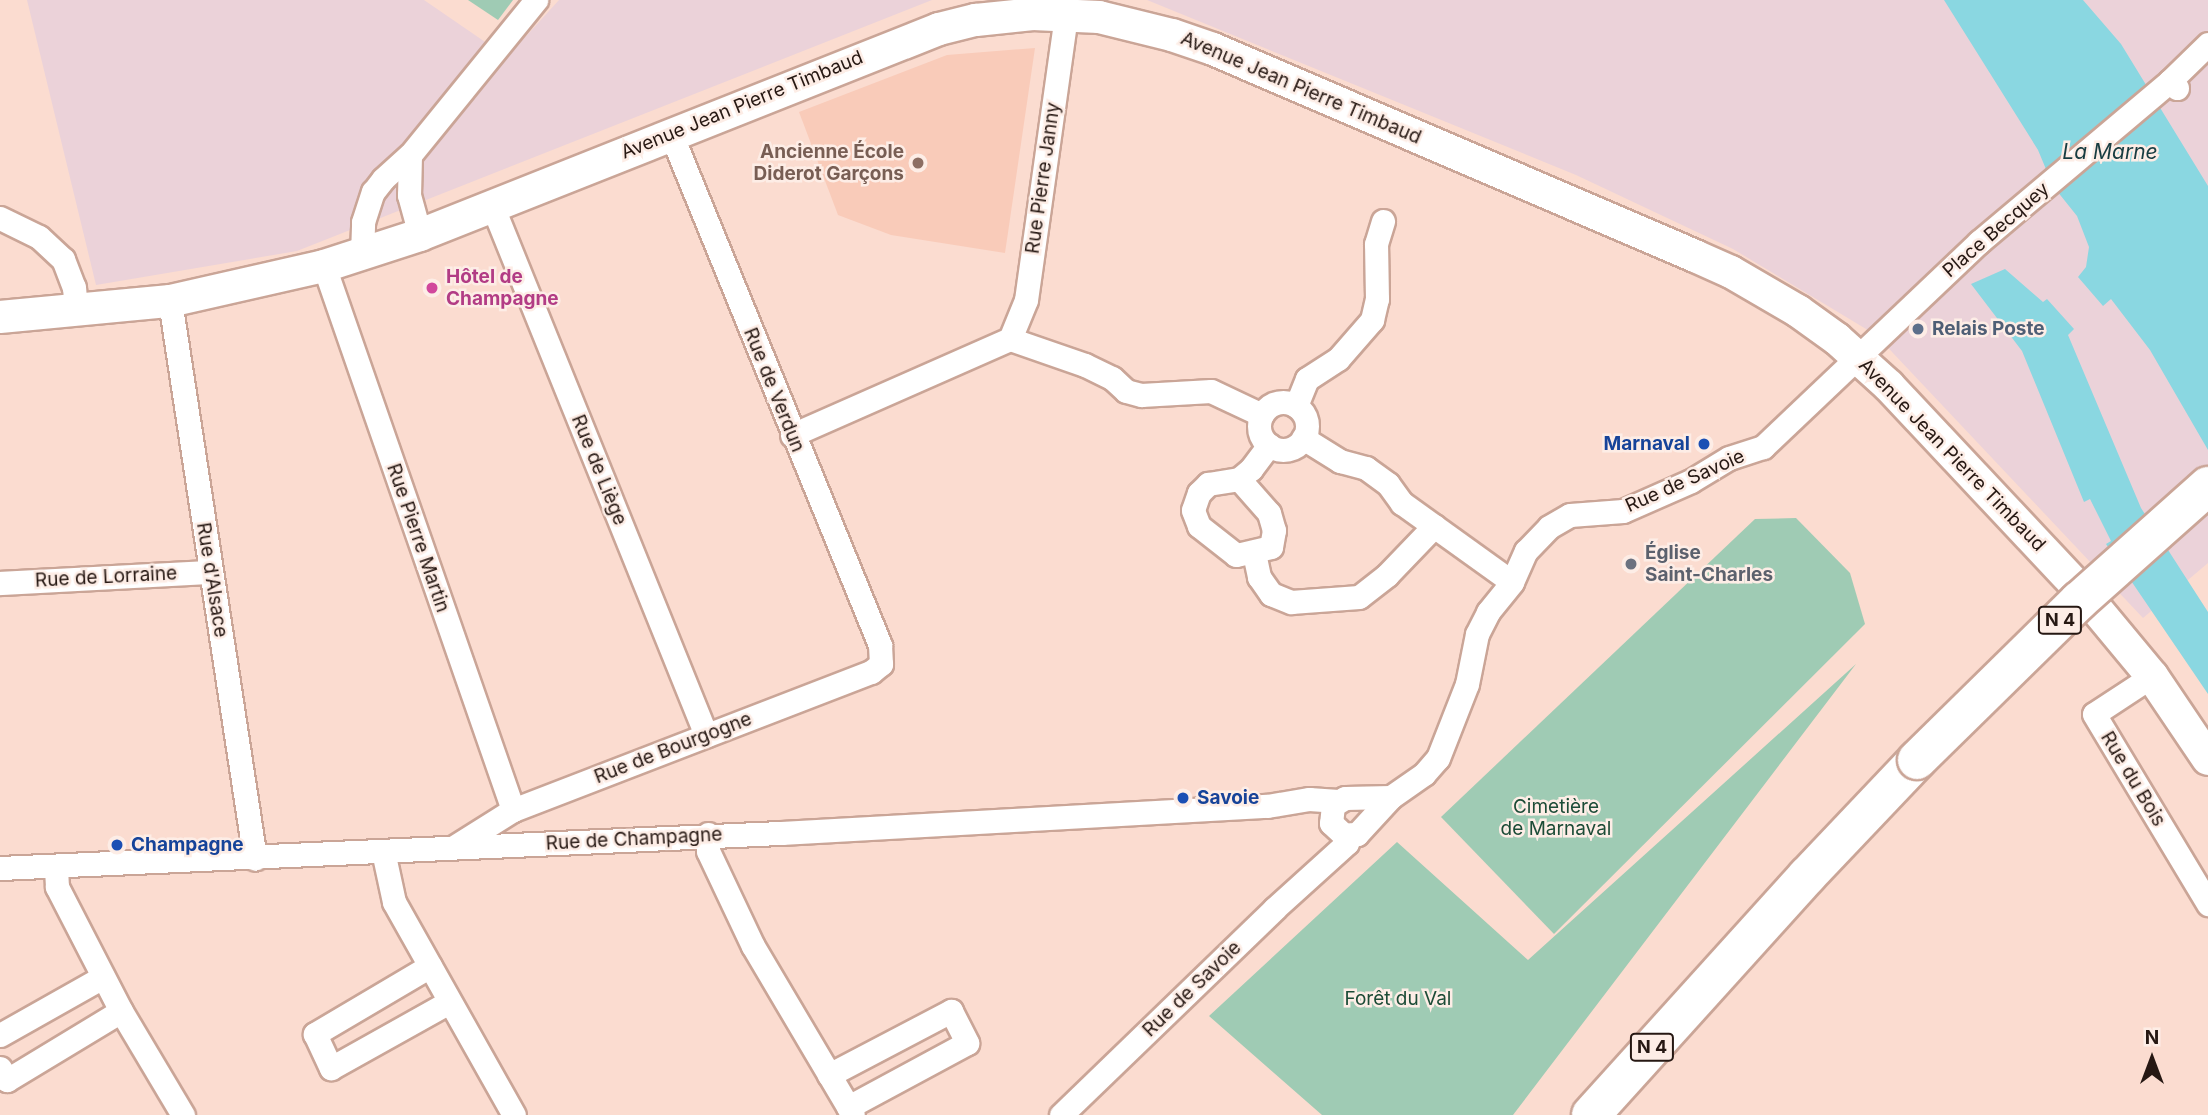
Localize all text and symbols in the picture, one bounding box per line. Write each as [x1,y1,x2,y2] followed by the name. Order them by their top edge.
[1177,27,1425,149] street label: Avenue Jean Pierre Timbaud
[618,46,866,164] street label: Avenue Jean Pierre Timbaud
[1021,101,1065,255] street label: Rue Pierre Janny
[2062,139,2158,165] water label: La Marne
[754,141,904,185] place label: Ancienne École Diderot Garçons
[910,155,926,171] marker: Ancienne École Diderot Garçons
[1938,178,2054,282] street label: Place Becquey
[446,266,559,310] place label: Hôtel de Champagne
[424,280,440,296] marker: Hôtel de Champagne
[1932,318,2045,340] place label: Relais Poste
[1910,321,1926,337] marker: Relais Poste
[739,324,809,456] street label: Rue de Verdun
[1854,354,2050,556] street label: Avenue Jean Pierre Timbaud
[566,411,632,529] street label: Rue de Liège
[1603,433,1690,455] place label: Marnaval
[1696,436,1712,452] marker: Marnaval
[1622,445,1748,517] street label: Rue de Savoie
[382,461,454,615] street label: Rue Pierre Martin
[192,521,232,639] street label: Rue d'Alsace
[1645,542,1773,586] place label: Église Saint-Charles
[1623,556,1639,572] marker: Église Saint-Charles
[34,562,178,592] street label: Rue de Lorraine
[2037,606,2083,634] road number: N 4
[591,707,755,789] street label: Rue de Bourgogne
[2096,727,2170,831] street label: Rue du Bois
[1197,787,1259,809] place label: Savoie
[1175,790,1191,806] marker: Savoie
[1501,796,1611,840] park label: Cimetière de Marnaval
[545,823,723,855] street label: Rue de Champagne
[131,834,244,856] place label: Champagne
[109,837,125,853] marker: Champagne
[1138,936,1246,1042] street label: Rue de Savoie
[1345,988,1451,1010] park label: Forêt du Val
[2117,1024,2187,1094] north arrow
[2145,1026,2159,1049] text: N
[1629,1032,1675,1062] road number: N 4

